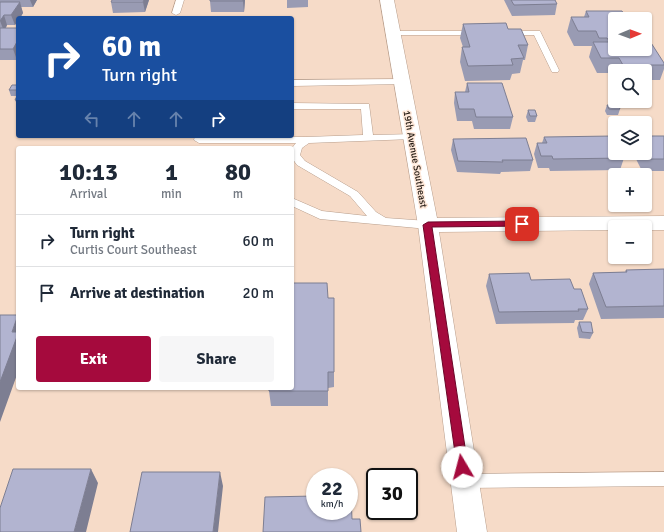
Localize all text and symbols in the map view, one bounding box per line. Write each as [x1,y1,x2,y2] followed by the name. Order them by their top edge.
[608,12,652,56] north arrow
[608,12,652,264] map controls
[102,30,161,64] text: 60 m
[36,32,88,84] icon: right
[102,64,177,86] text: Turn right
[608,64,652,108] button: search
[81,108,103,130] icon: left
[123,108,145,130] icon: ahead
[165,108,187,130] icon: ahead
[207,108,229,130] icon: right
[401,110,430,209] street label: 19th Avenue Southeast
[608,116,652,160] button: layers
[59,157,118,187] text: 10:13
[165,157,178,187] text: 1
[225,157,251,187] text: 80
[608,168,652,212] button: +
[70,186,107,202] text: Arrival
[161,186,182,202] text: min
[233,186,243,202] text: m
[505,207,539,241] pin
[511,213,533,235] icon: arrive
[608,220,652,264] button: −
[70,224,135,242] text: Turn right
[36,230,58,252] icon: right
[243,232,274,250] text: 60 m
[70,242,197,258] text: Curtis Court Southeast
[36,282,58,304] icon: arrive
[70,284,205,302] text: Arrive at destination
[243,284,274,302] text: 20 m
[36,336,151,382] button: Exit
[159,336,274,382] button: Share
[441,446,483,488] position arrow
[366,468,418,520] speed limit sign: 30
[321,476,343,501] text: 22
[321,498,343,510] text: km/h

